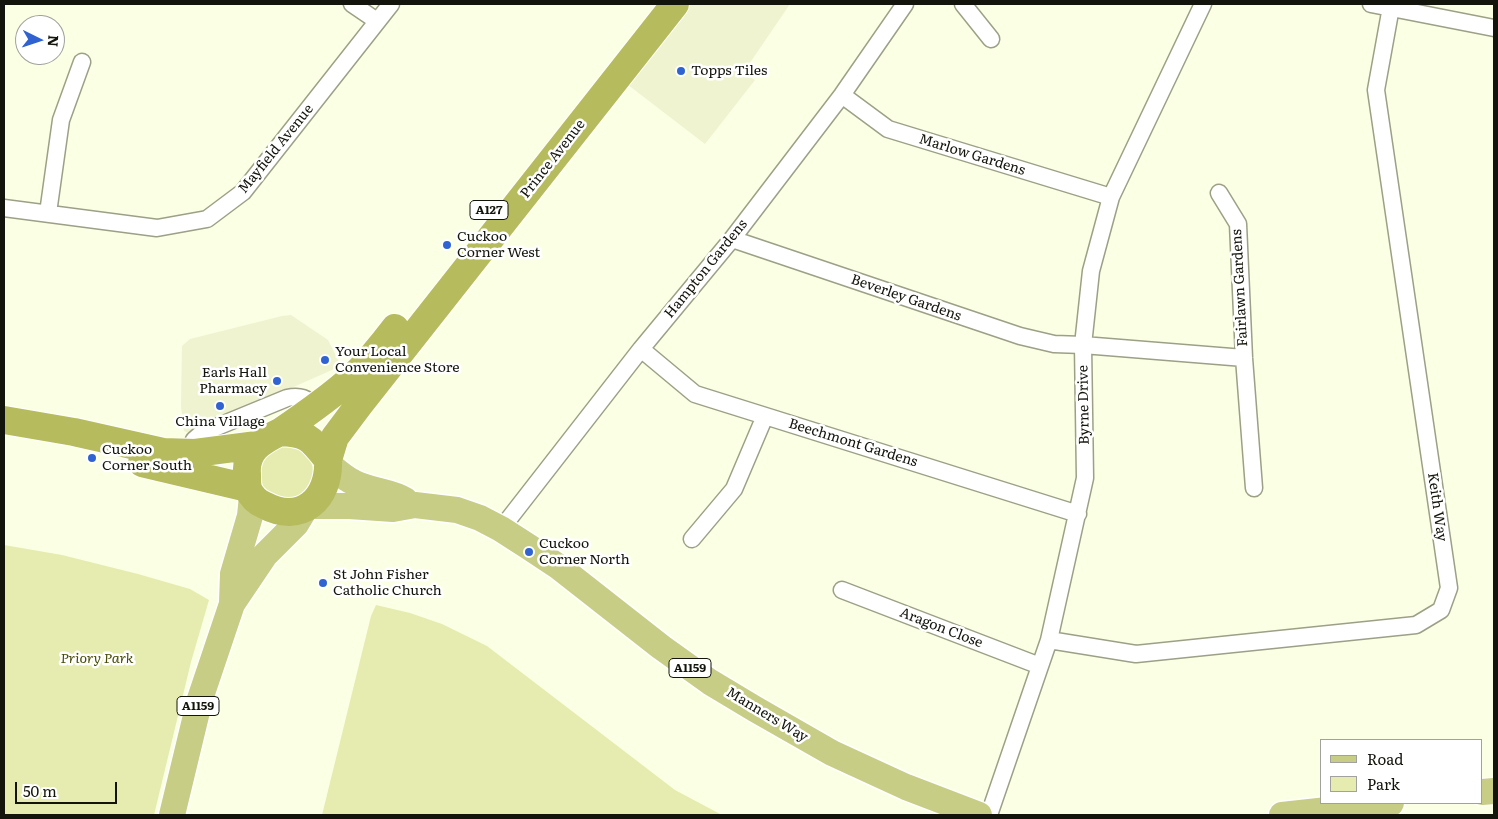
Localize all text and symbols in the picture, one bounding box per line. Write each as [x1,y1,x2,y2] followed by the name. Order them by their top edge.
[15,15,65,65] north arrow
[44,34,64,48] text: N
[691,63,767,79] place label: Topps Tiles
[675,65,687,77] marker: Topps Tiles
[235,101,317,197] street label: Mayfield Avenue
[517,116,589,202] street label: Prince Avenue
[917,131,1027,179] street label: Marlow Gardens
[470,200,508,220] road number: A127
[661,216,751,322] street label: Hampton Gardens
[457,229,540,262] place label: Cuckoo Corner West
[1229,229,1251,347] street label: Fairlawn Gardens
[441,239,453,251] marker: Cuckoo Corner West
[849,271,963,325] street label: Beverley Gardens
[335,344,459,377] place label: Your Local Convenience Store
[319,354,331,366] marker: Your Local Convenience Store
[199,365,267,398] place label: Earls Hall Pharmacy
[1075,365,1093,445] street label: Byrne Drive
[271,375,283,387] marker: Earls Hall Pharmacy
[214,400,226,412] marker: China Village
[175,414,265,430] place label: China Village
[786,415,920,471] street label: Beechmont Gardens
[102,442,192,474] place label: Cuckoo Corner South
[86,452,98,464] marker: Cuckoo Corner South
[1424,471,1450,543] street label: Keith Way
[539,536,630,568] place label: Cuckoo Corner North
[523,546,535,558] marker: Cuckoo Corner North
[333,567,442,600] place label: St John Fisher Catholic Church
[317,577,329,589] marker: St John Fisher Catholic Church
[897,604,985,652] street label: Aragon Close
[61,651,133,667] park label: Priory Park
[669,658,711,678] road number: A1159
[723,684,811,746] street label: Manners Way
[177,696,219,716] road number: A1159
[1320,739,1483,804] legend
[1367,747,1403,770] text: Road
[18,772,120,804] scale bar
[1367,772,1400,795] text: Park
[23,779,57,802] text: 50 m

